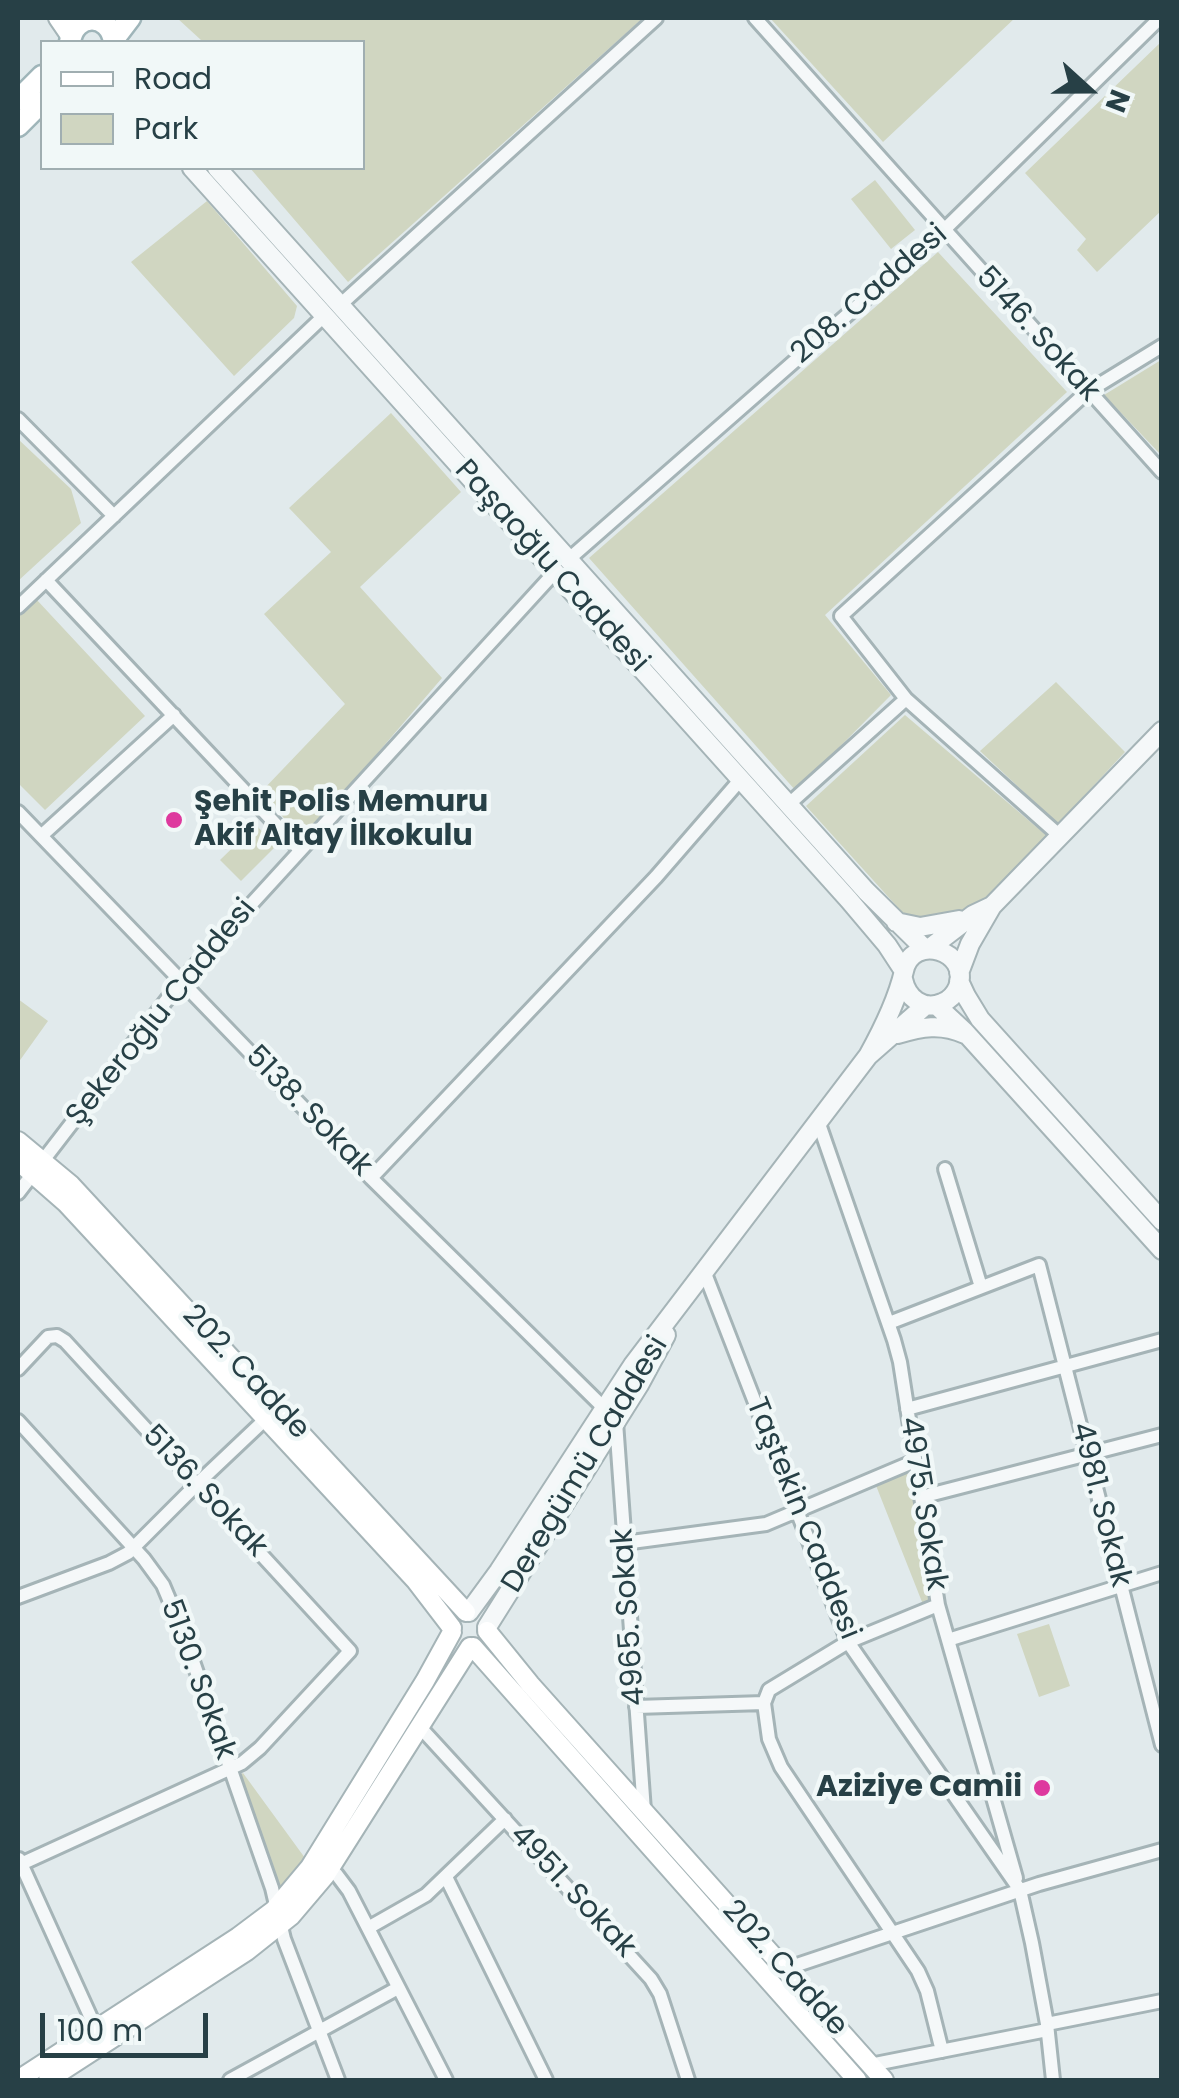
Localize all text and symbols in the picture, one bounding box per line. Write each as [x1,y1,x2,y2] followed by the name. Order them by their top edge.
[40,40,365,170] legend
[1039,40,1139,140] north arrow
[134,57,212,100] text: Road
[1095,84,1139,118] text: N
[134,107,198,150] text: Park
[785,217,955,373] street label: 208. Caddesi
[967,260,1107,410] street label: 5146. Sokak
[446,453,656,681] street label: Paşaoğlu Caddesi
[194,785,488,856] place label: Şehit Polis Memuru Akif Altay İlkokulu
[163,809,185,831] marker: Şehit Polis Memuru Akif Altay İlkokulu
[60,892,264,1134] street label: Şekeroğlu Caddesi
[237,1039,379,1185] street label: 5138. Sokak
[174,1298,316,1448] street label: 202. Cadde
[495,1330,677,1600] street label: Deregümü Caddesi
[737,1393,867,1645] street label: Taştekin Caddesi
[891,1415,953,1593] street label: 4975. Sokak
[134,1418,274,1566] street label: 5136. Sokak
[1062,1419,1138,1591] street label: 4981. Sokak
[606,1527,654,1707] street label: 4965. Sokak
[151,1595,243,1765] street label: 5130. Sokak
[816,1770,1022,1806] place label: Aziziye Camii
[1031,1777,1053,1799] marker: Aziziye Camii
[501,1818,643,1966] street label: 4951. Sokak
[714,1894,854,2044] street label: 202. Cadde
[45,1993,212,2055] scale bar
[57,2009,143,2052] text: 100 m

